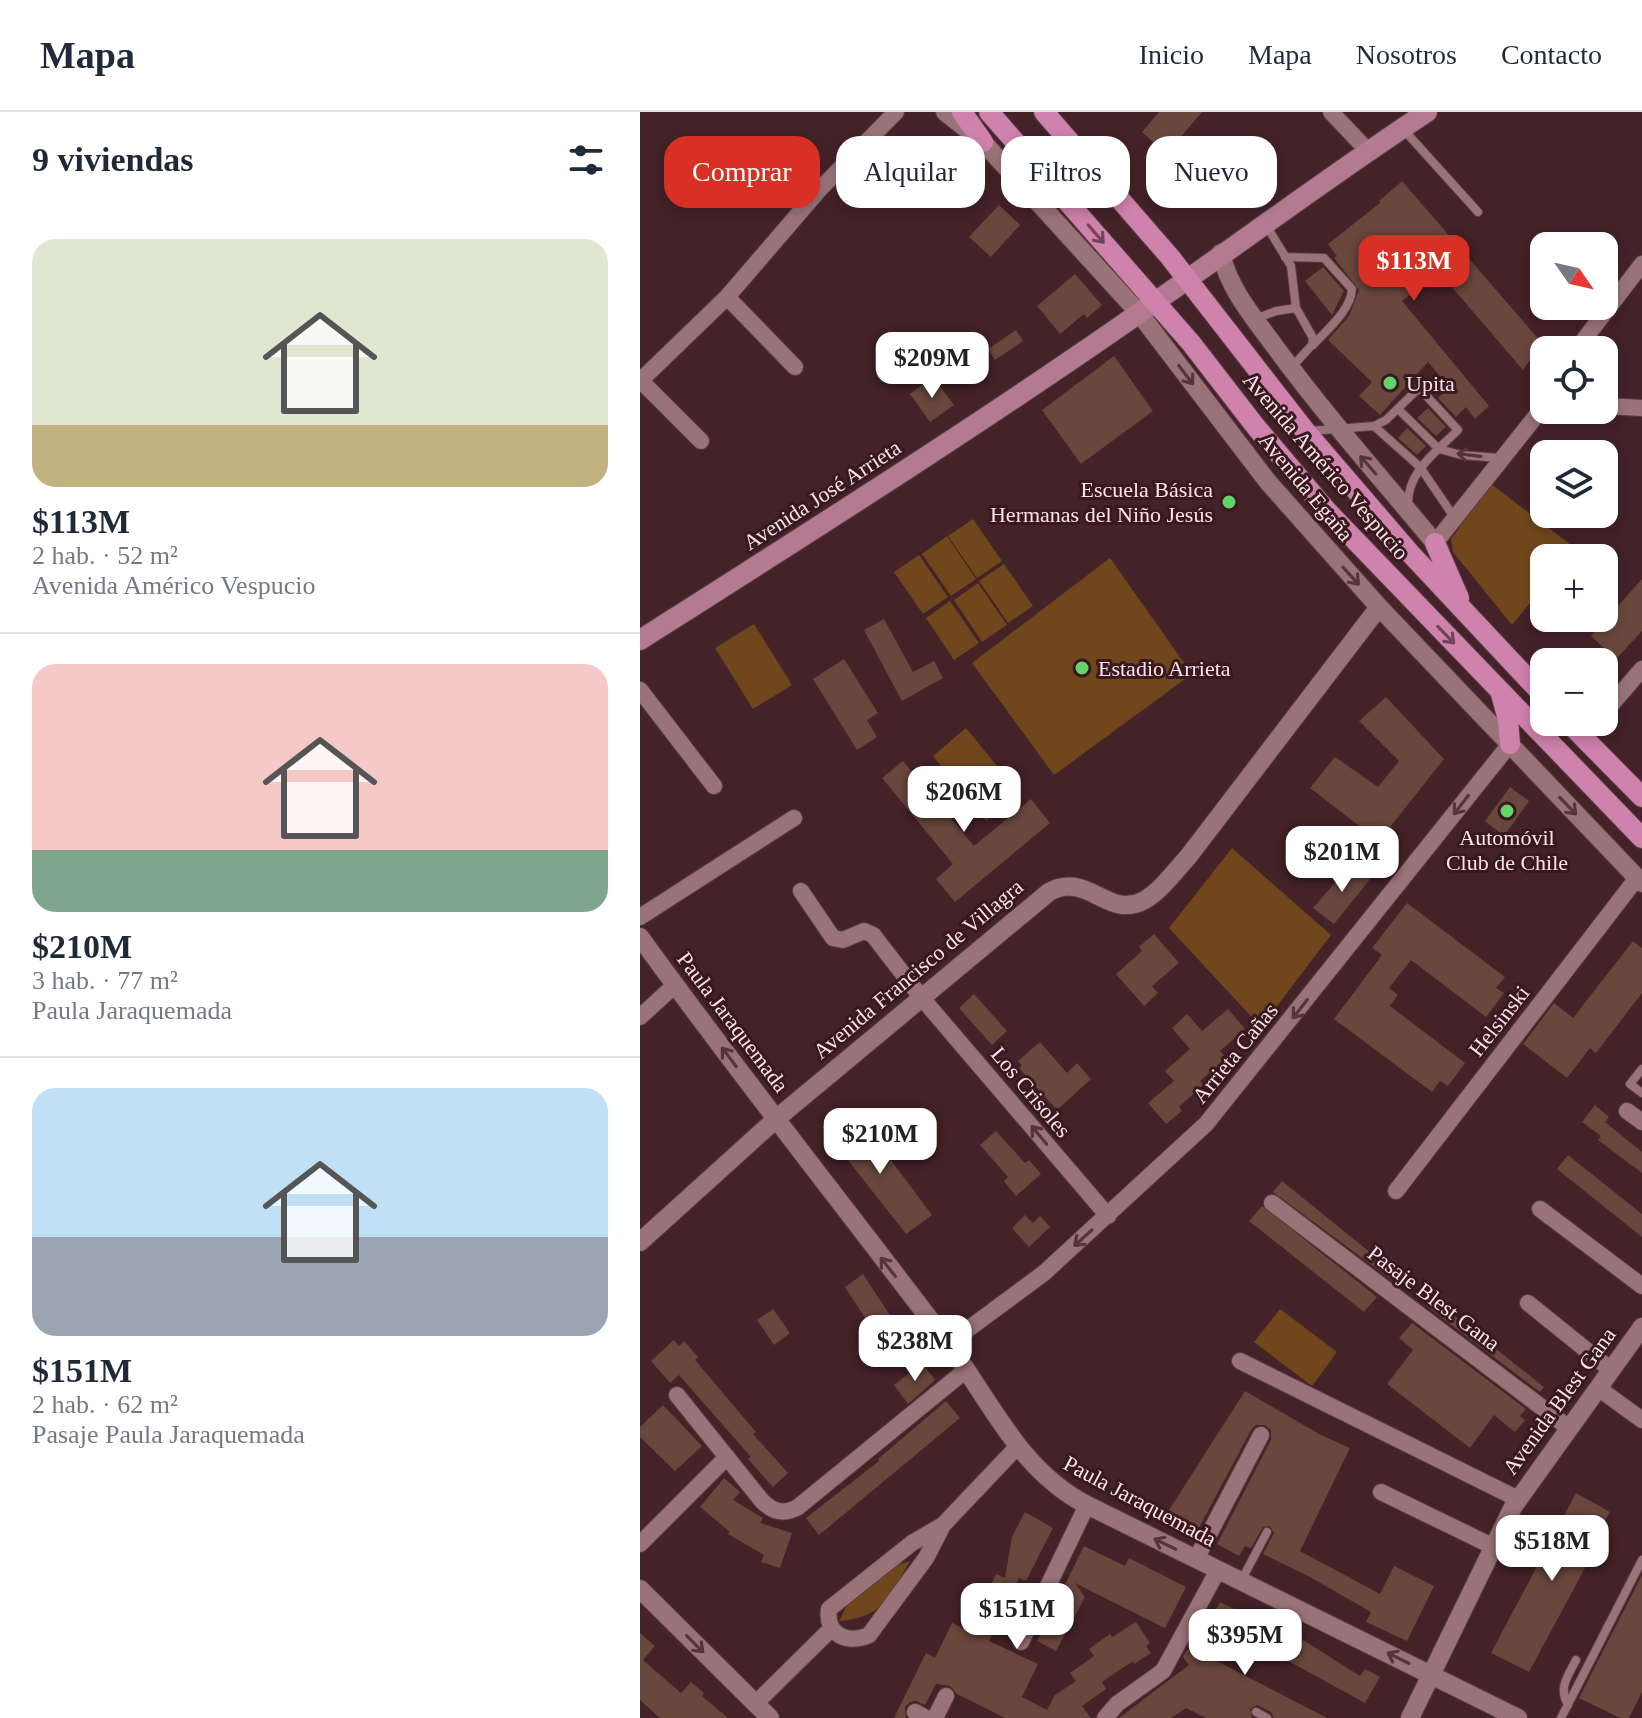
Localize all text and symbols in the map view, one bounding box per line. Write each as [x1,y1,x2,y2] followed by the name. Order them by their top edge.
[40,34,135,76] text: Mapa
[1139,39,1204,70] text: Inicio
[1248,39,1312,70] text: Mapa
[1356,39,1457,70] text: Nosotros
[1501,39,1602,70] text: Contacto
[664,136,820,208] chip: Comprar
[836,136,985,208] chip: Alquilar
[1001,136,1130,208] chip: Filtros
[1146,136,1277,208] chip: Nuevo
[564,138,608,182] icon: filters
[32,141,194,178] text: 9 viviendas
[1086,224,1104,244] one-way arrow
[1530,232,1618,320] north arrow
[1530,232,1618,736] map controls
[1358,235,1470,303] pin: $113M
[1376,246,1452,275] text: $113M
[248,291,392,435] icon: home
[876,332,988,400] pin: $209M
[1530,336,1618,424] button: locate
[894,343,970,372] text: $209M
[1178,364,1195,385] one-way arrow
[1238,367,1414,565] street label: Avenida Américo Vespucio
[1406,371,1455,396] place label: Upita
[1381,374,1399,392] marker: Upita
[1254,428,1359,546] street label: Avenida Egaña
[739,435,906,555] street label: Avenida José Arrieta
[1530,440,1618,528] button: layers
[1457,447,1482,462] one-way arrow
[1360,455,1378,475] one-way arrow
[990,477,1213,527] place label: Escuela Básica Hermanas del Niño Jesús
[1220,493,1238,511] marker: Escuela Básica Hermanas del Niño Jesús
[32,503,130,540] text: $113M
[32,541,178,570] text: 2 hab. · 52 m²
[1530,544,1618,632] button: +
[1341,566,1359,586] one-way arrow
[32,571,316,600] text: Avenida Américo Vespucio
[1436,625,1455,644] one-way arrow
[1530,648,1618,736] button: −
[1098,656,1231,681] place label: Estadio Arrieta
[1073,659,1091,677] marker: Estadio Arrieta
[248,716,392,860] icon: home
[908,766,1020,834] pin: $206M
[926,777,1002,806] text: $206M
[1452,794,1470,815] one-way arrow
[1558,795,1577,815] one-way arrow
[1498,802,1516,820] marker: Automóvil Club de Chile
[1446,825,1568,875] place label: Automóvil Club de Chile
[1286,826,1398,894] pin: $201M
[1304,837,1380,866] text: $201M
[808,874,1028,1064] street label: Avenida Francisco de Villagra
[32,928,132,965] text: $210M
[672,947,794,1097] street label: Paula Jaraquemada
[32,966,178,995] text: 3 hab. · 77 m²
[1464,981,1534,1061] street label: Helsinski
[32,996,232,1025] text: Paula Jaraquemada
[1187,998,1283,1108] street label: Arrieta Cañas
[1291,998,1308,1019] one-way arrow
[986,1042,1076,1142] street label: Los Crisoles
[720,1046,737,1068] one-way arrow
[824,1108,936,1176] pin: $210M
[842,1119,918,1148] text: $210M
[1030,1126,1048,1146] one-way arrow
[248,1140,392,1284] icon: home
[1074,1229,1094,1247] one-way arrow
[1363,1240,1505,1356] street label: Pasaje Blest Gana
[879,1257,897,1278] one-way arrow
[859,1315,971,1383] pin: $238M
[1497,1322,1621,1479] street label: Avenida Blest Gana
[877,1326,953,1355] text: $238M
[32,1352,132,1389] text: $151M
[32,1390,178,1419] text: 2 hab. · 62 m²
[32,1420,305,1449] text: Pasaje Paula Jaraquemada
[1059,1450,1221,1552] street label: Paula Jaraquemada
[1496,1515,1608,1583] pin: $518M
[1514,1526,1590,1555] text: $518M
[1153,1535,1177,1551] one-way arrow
[961,1583,1073,1651] pin: $151M
[979,1594,1055,1623] text: $151M
[1189,1609,1301,1677] pin: $395M
[1207,1620,1283,1649] text: $395M
[686,1634,705,1654] one-way arrow
[1387,1650,1411,1665] one-way arrow

